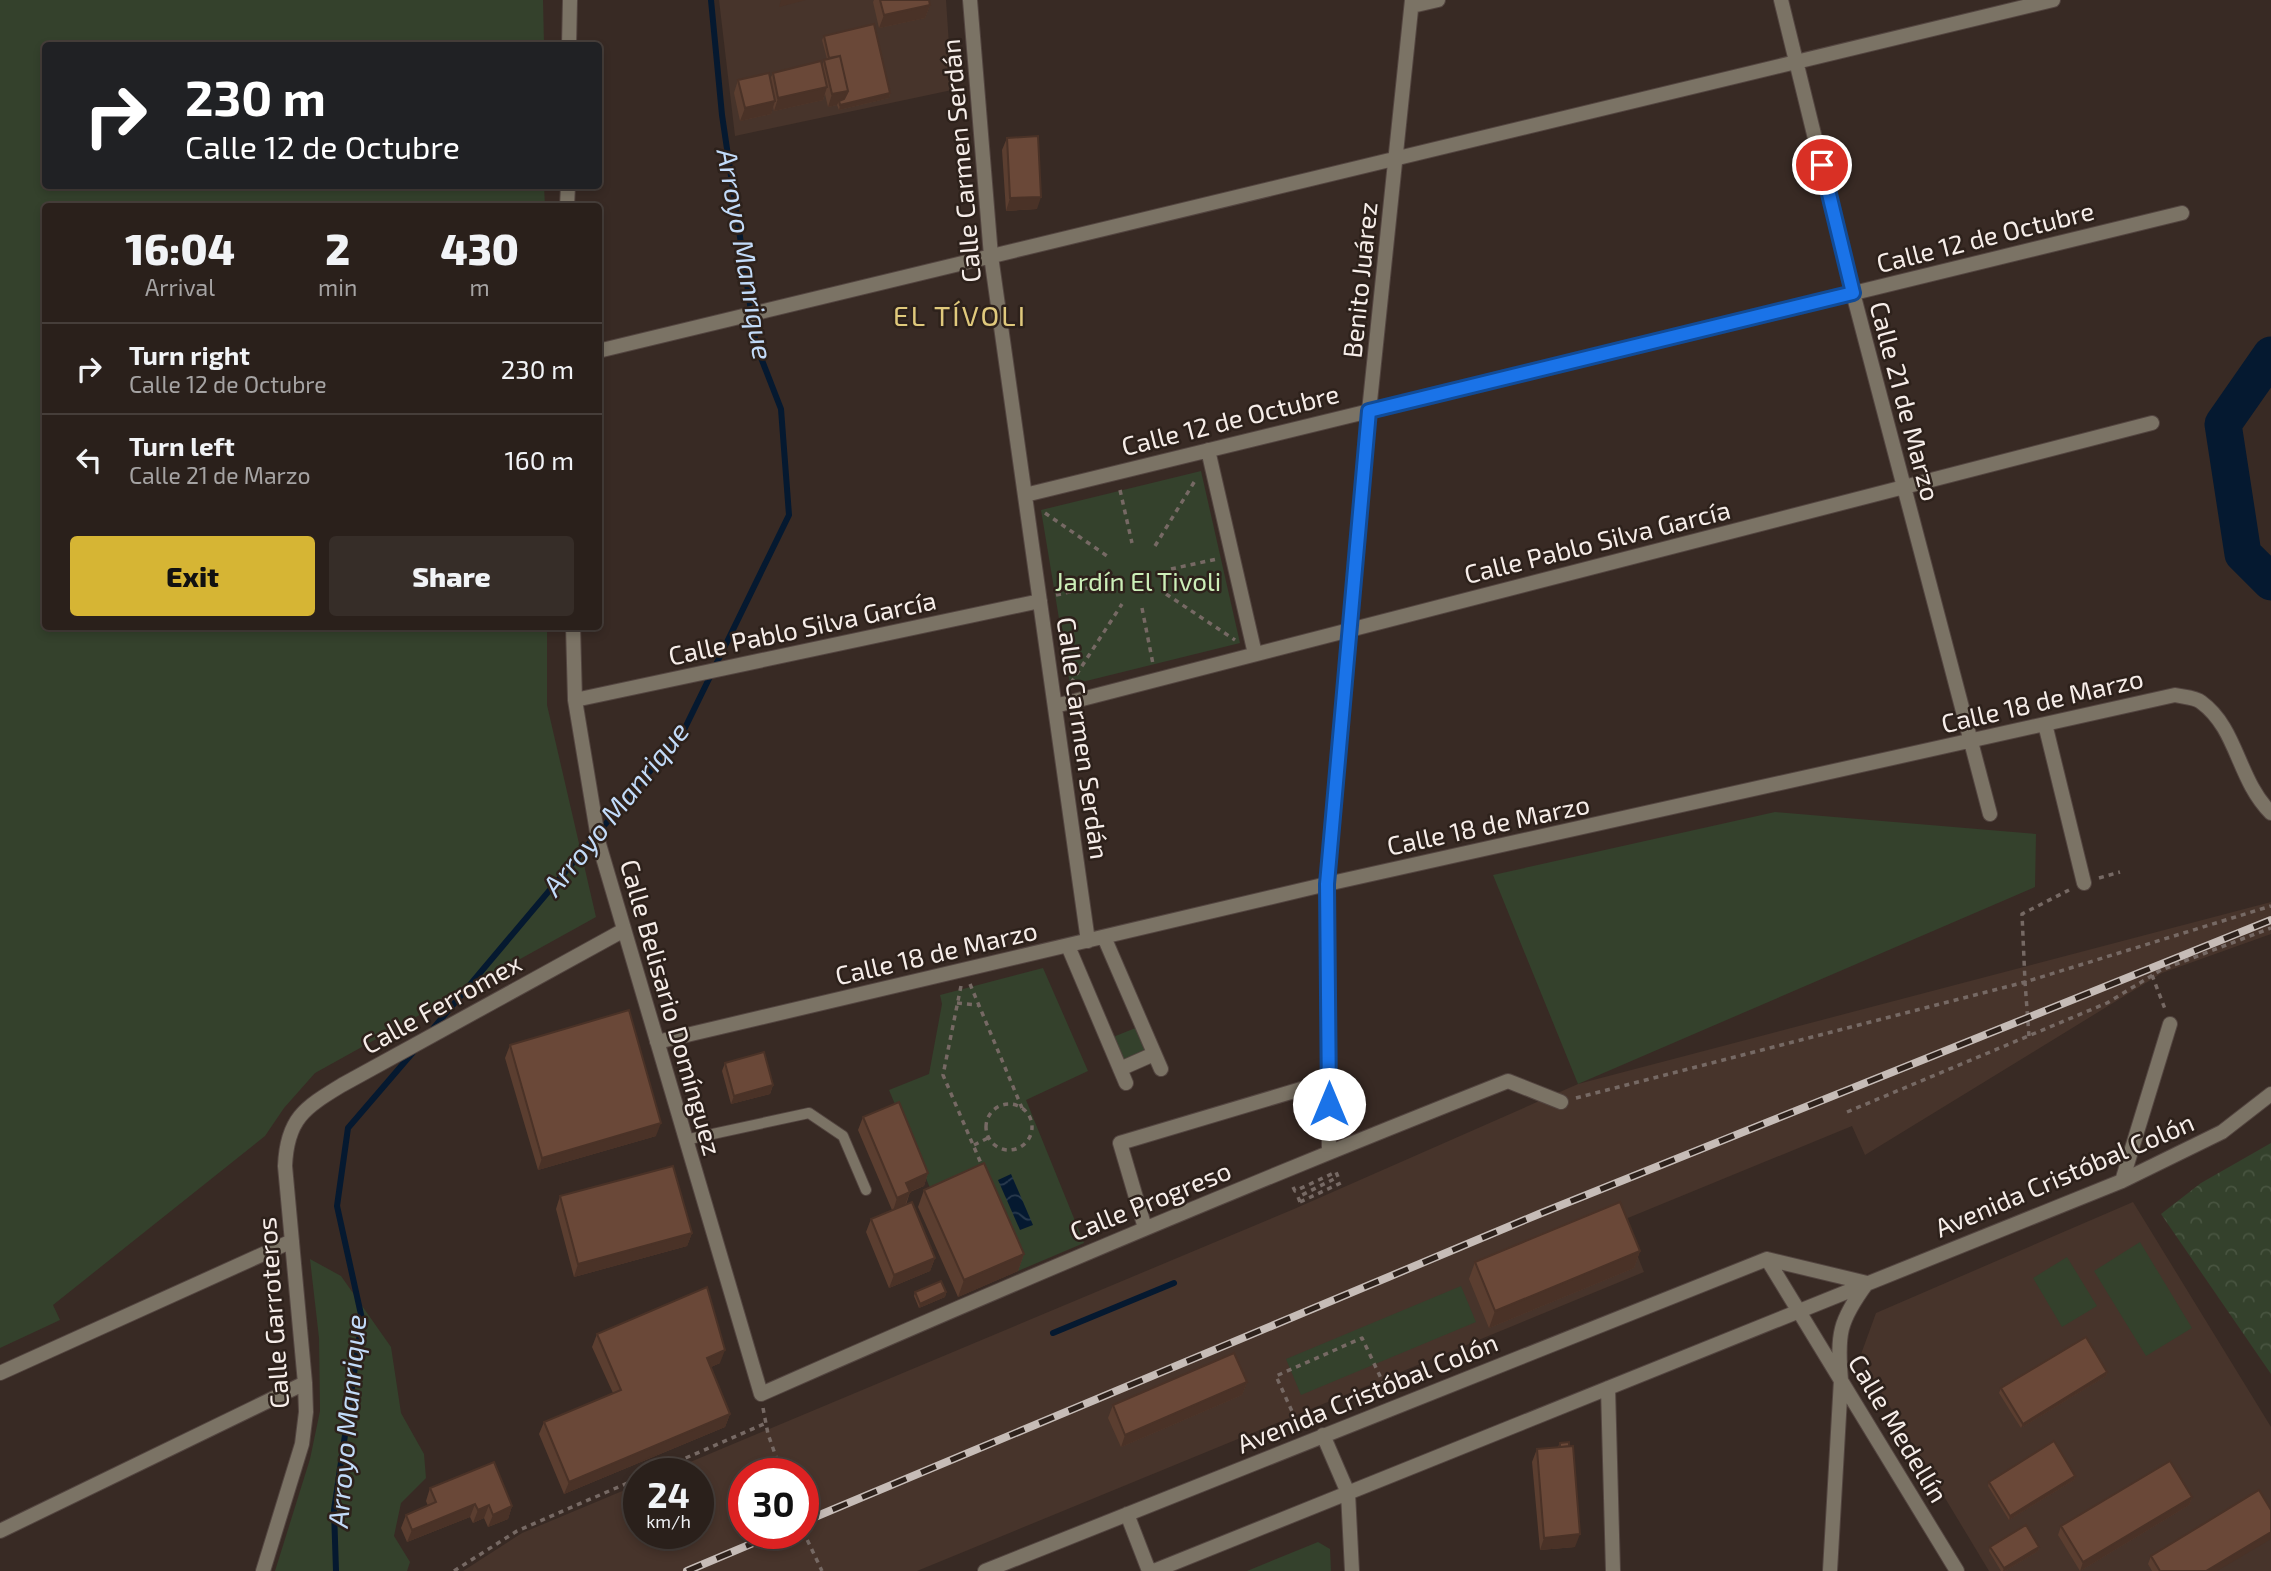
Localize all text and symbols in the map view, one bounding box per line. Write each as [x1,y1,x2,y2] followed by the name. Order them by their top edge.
[934,38,986,284] street label: Calle Carmen Serdán
[185,67,326,126] text: 230 m
[70,70,161,161] icon: right
[185,127,460,165] text: Calle 12 de Octubre
[1792,135,1852,195] pin
[711,145,781,362] water label: Arroyo Manrique
[1803,146,1841,184] icon: arrive
[1873,194,2097,278] street label: Calle 12 de Octubre
[1335,200,1383,360] street label: Benito Juárez
[125,223,235,273] text: 16:04
[325,223,350,273] text: 2
[440,223,519,273] text: 430
[145,273,215,301] text: Arrival
[318,273,357,301] text: min
[470,273,490,301] text: m
[893,298,1027,332] district label: EL TÍVOLI
[1864,298,1948,504] street label: Calle 21 de Marzo
[129,339,250,370] text: Turn right
[70,350,108,388] icon: right
[501,353,574,384] text: 230 m
[129,370,327,398] text: Calle 12 de Octubre
[1118,377,1342,461] street label: Calle 12 de Octubre
[129,430,235,461] text: Turn left
[70,441,108,479] icon: left
[505,444,574,475] text: 160 m
[129,461,311,489] text: Calle 21 de Marzo
[1461,493,1733,589] street label: Calle Pablo Silva García
[70,536,315,616] button: Exit
[329,536,574,616] button: Share
[1055,565,1221,596] park label: Jardín El Tivoli
[665,583,939,671] street label: Calle Pablo Silva García
[1052,615,1116,861] street label: Calle Carmen Serdán
[1938,662,2146,738] street label: Calle 18 de Marzo
[534,714,695,903] water label: Arroyo Manrique
[1384,787,1592,861] street label: Calle 18 de Marzo
[615,855,729,1159] street label: Calle Belisario Domínguez
[832,914,1040,990] street label: Calle 18 de Marzo
[356,946,526,1060] street label: Calle Ferromex
[1292,1067,1366,1141] position arrow
[1930,1105,2198,1243] street label: Avenida Cristóbal Colón
[1065,1154,1235,1246] street label: Calle Progreso
[250,1216,294,1410] street label: Calle Garroteros
[320,1313,372,1530] water label: Arroyo Manrique
[1232,1325,1502,1459] street label: Avenida Cristóbal Colón
[1843,1348,1955,1508] street label: Calle Medellín
[728,1458,819,1549] speed limit sign: 30
[647,1473,690,1515] text: 24
[646,1510,691,1532] text: km/h

